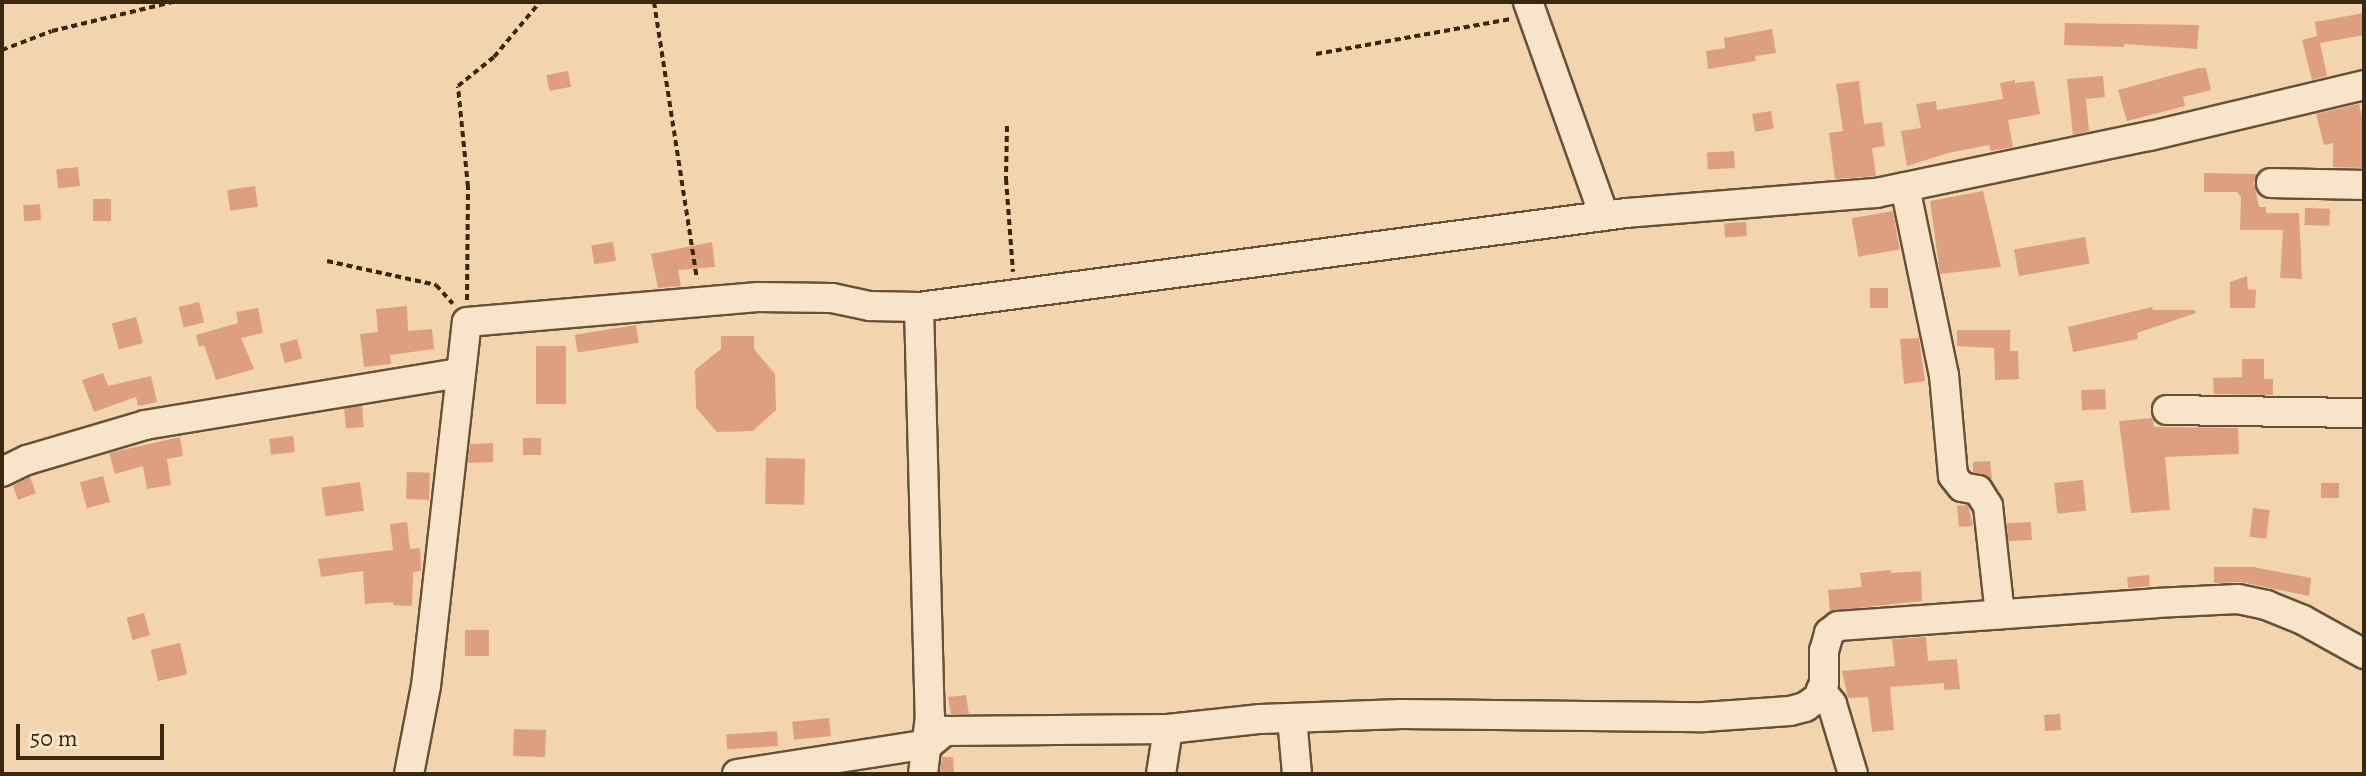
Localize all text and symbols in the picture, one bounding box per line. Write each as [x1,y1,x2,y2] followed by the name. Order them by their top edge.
[20,708,168,758] scale bar
[30,722,78,754] text: 50 m

